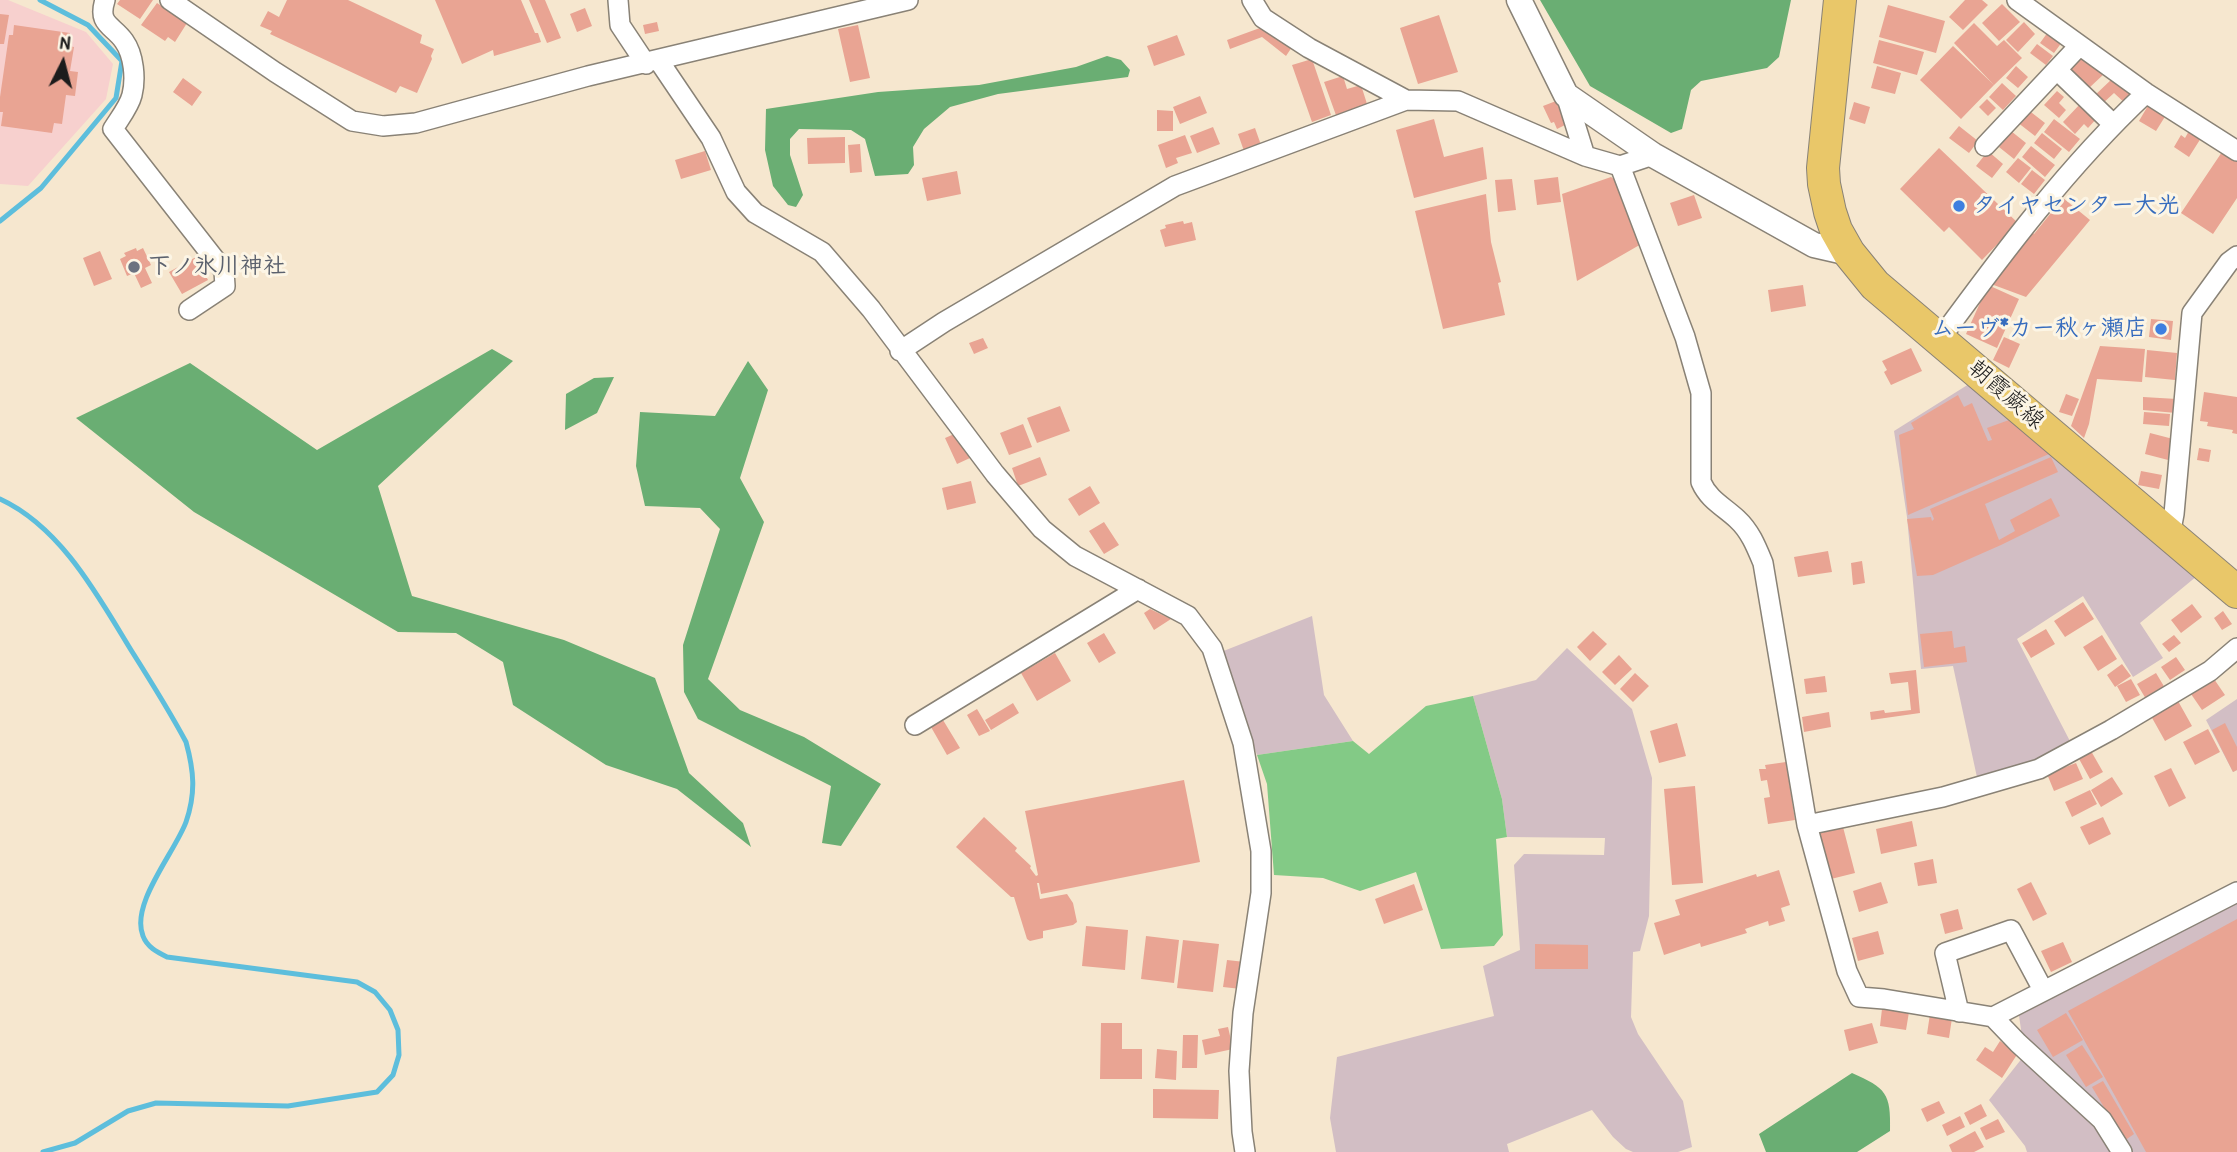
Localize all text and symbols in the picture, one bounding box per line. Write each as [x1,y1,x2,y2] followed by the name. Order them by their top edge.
[28,28,98,98] north arrow
[59,29,72,56] text: N
[1973,192,2180,220] place label: タイヤセンター大光
[1951,198,1967,214] marker: タイヤセンター大光
[148,253,286,281] place label: 下ノ氷川神社
[126,259,142,275] marker: 下ノ氷川神社
[1931,315,2147,343] place label: ムーヴ*カー秋ヶ瀬店
[2153,321,2169,337] marker: ムーヴ*カー秋ヶ瀬店
[1962,354,2050,436] street label: 朝霞蕨線

